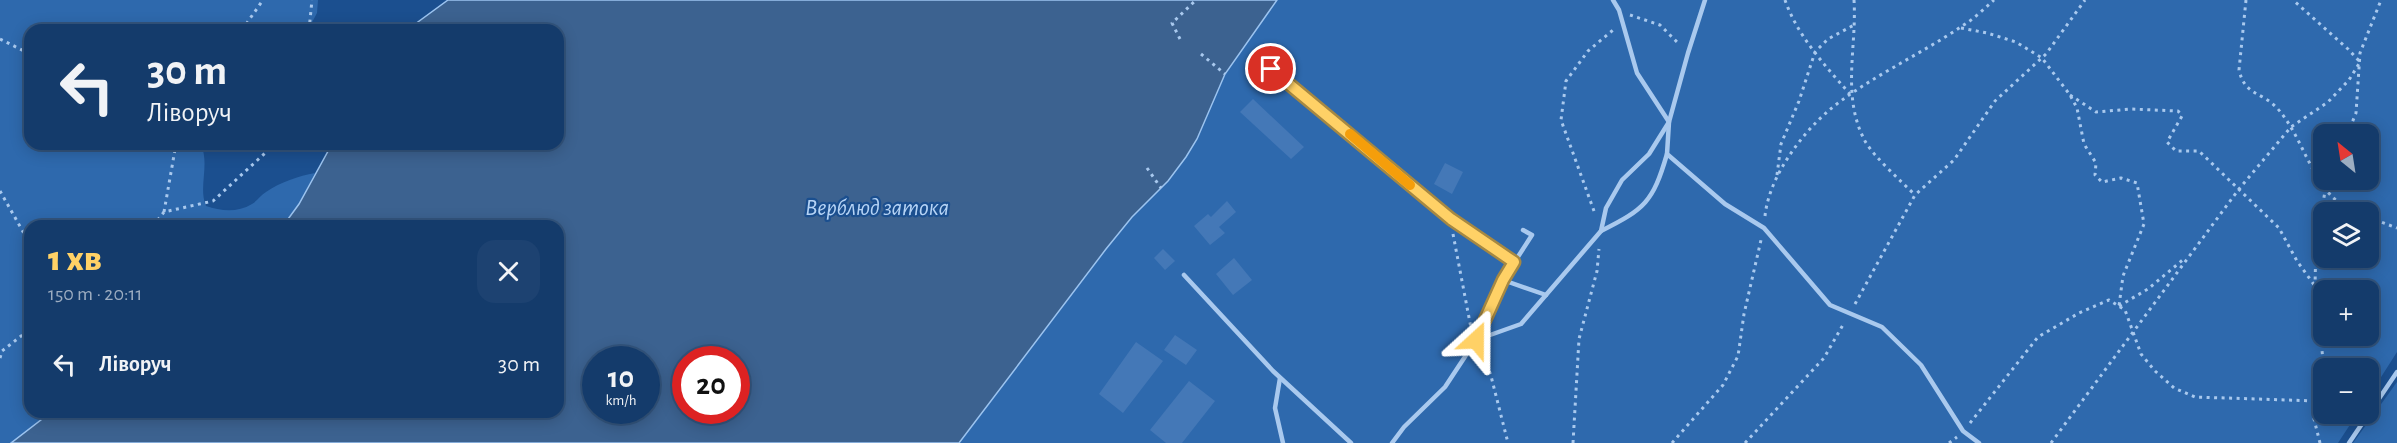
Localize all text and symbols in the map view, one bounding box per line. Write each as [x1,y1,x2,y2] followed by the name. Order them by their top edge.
[1245,43,1296,94] pin
[48,48,126,126] icon: left
[147,50,227,92] text: 30 m
[1254,52,1287,85] icon: arrive
[147,99,232,126] text: Ліворуч
[2313,124,2379,190] north arrow
[2313,124,2379,424] map controls
[805,196,949,220] water label: Верблюд затока
[2313,202,2379,268] button: layers
[477,240,540,303] button: close
[48,241,102,277] text: 1 хв
[2313,280,2379,346] button: +
[48,284,142,304] text: 150 m · 20:11
[1444,308,1508,372] position arrow
[672,346,750,424] speed limit sign: 20
[48,348,81,381] icon: left
[99,353,172,375] text: Ліворуч
[498,353,540,375] text: 30 m
[2313,358,2379,424] button: −
[608,363,634,393] text: 10
[606,393,636,408] text: km/h

